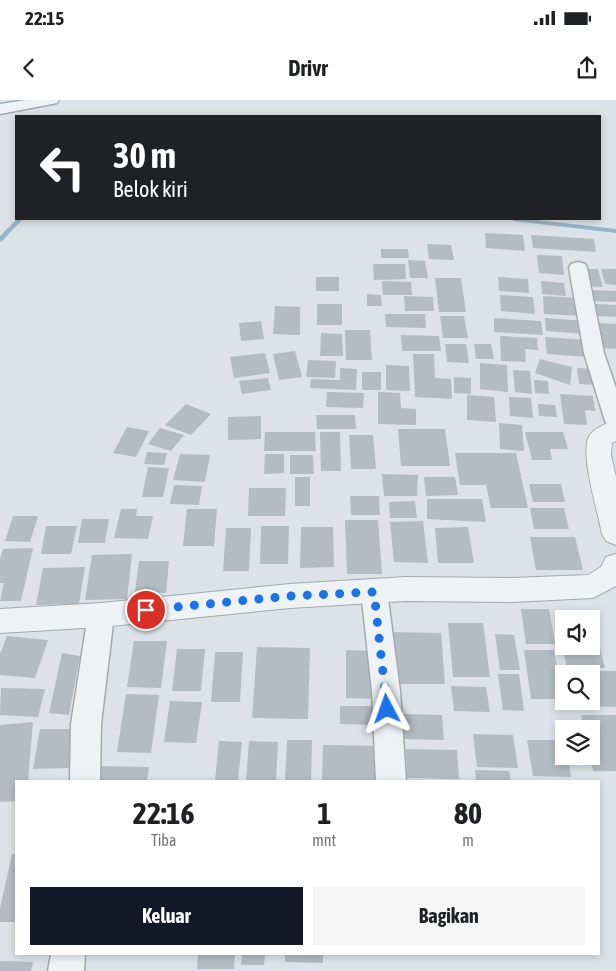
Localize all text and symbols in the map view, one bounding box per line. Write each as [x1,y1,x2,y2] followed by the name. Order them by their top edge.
[25,7,64,29] text: 22:15
[15,54,43,82] icon: back
[573,54,601,82] icon: share
[288,55,328,81] text: Drivr
[30,135,95,200] icon: left
[113,135,176,175] text: 30 m
[113,176,188,202] text: Belok kiri
[125,589,167,631] pin
[132,596,160,624] icon: arrive
[555,610,600,765] map controls
[555,610,600,655] button: sound
[555,665,600,710] button: search
[360,682,412,734] position arrow
[555,720,600,765] button: layers
[133,796,195,830] text: 22:16
[317,796,331,830] text: 1
[454,796,482,830] text: 80
[151,831,176,849] text: Tiba
[312,831,336,849] text: mnt
[462,831,474,849] text: m
[30,887,303,945] button: Keluar
[313,887,585,945] button: Bagikan

